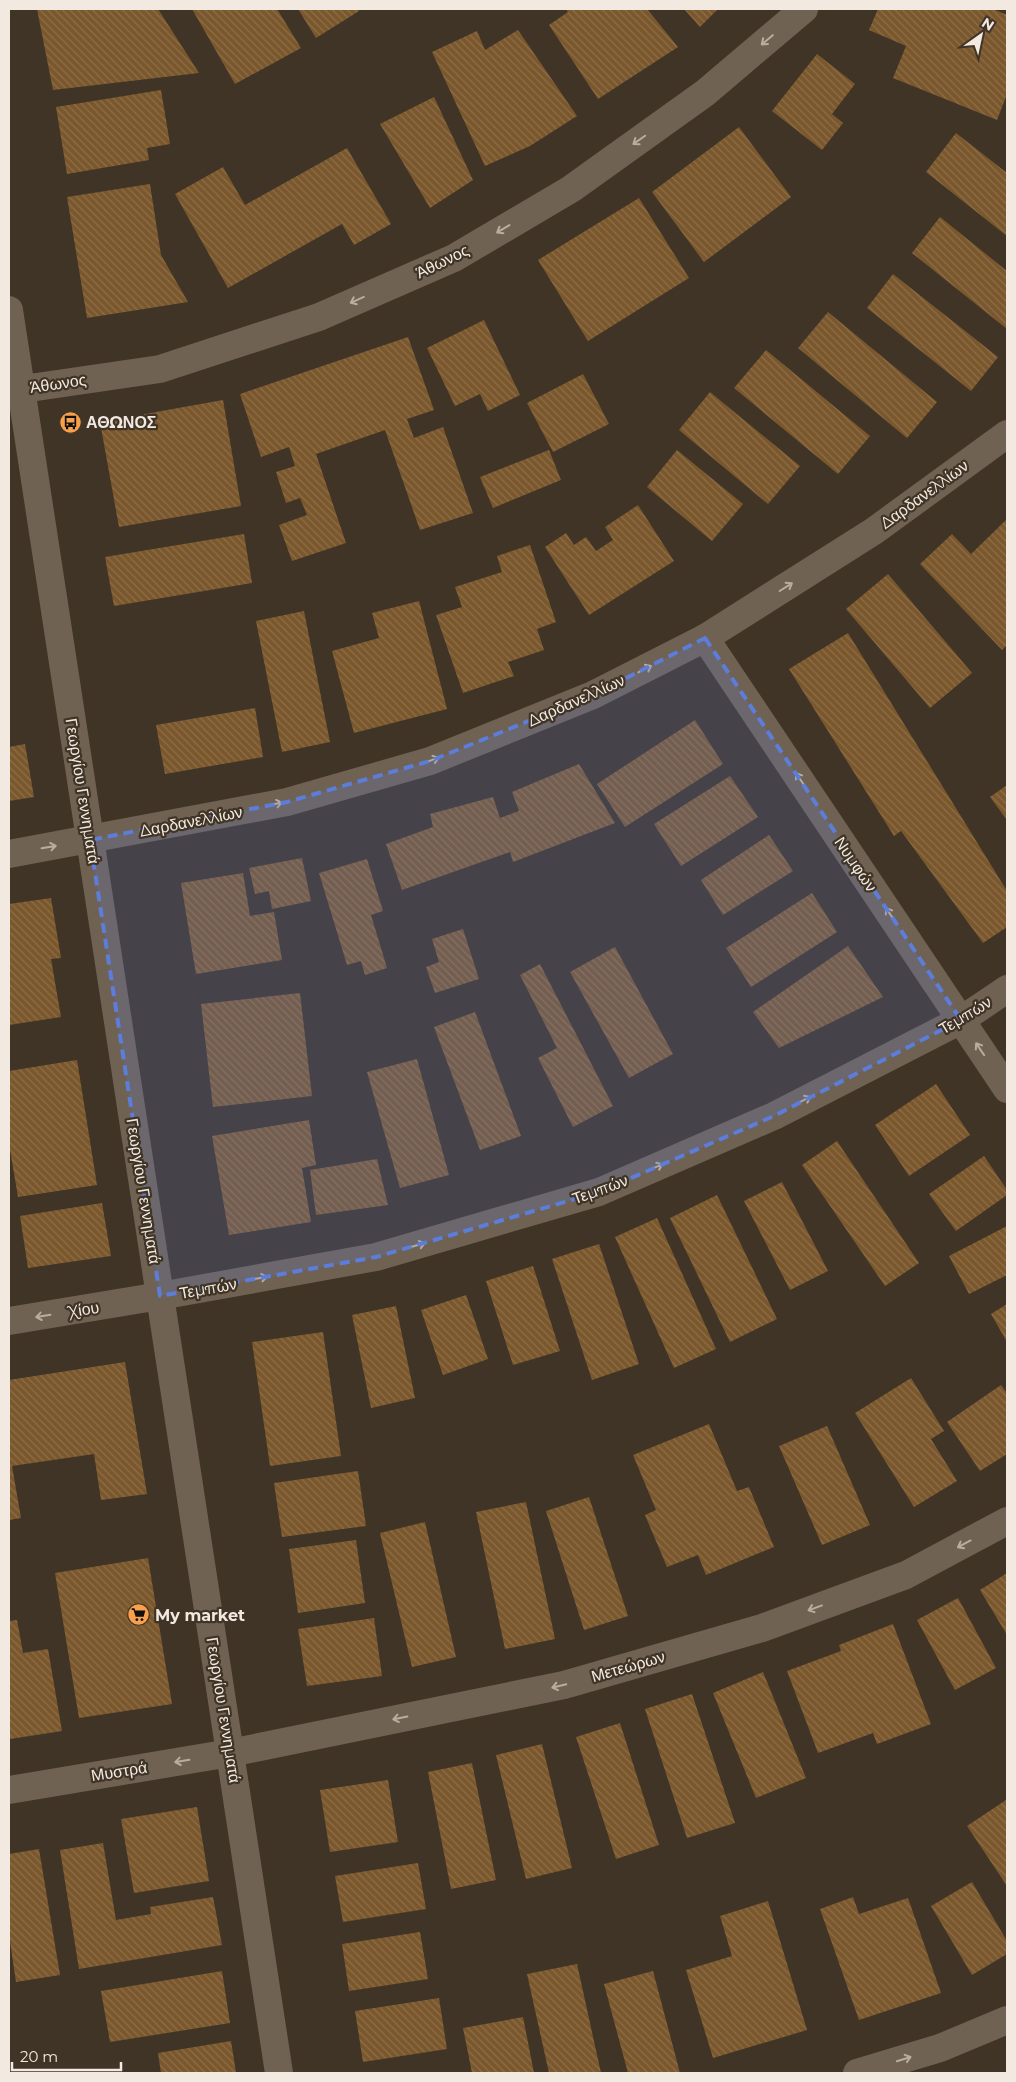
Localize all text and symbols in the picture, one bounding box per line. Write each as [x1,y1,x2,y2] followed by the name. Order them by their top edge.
[956,10,1006,60] north arrow
[978,13,998,35] text: N
[760,35,773,46] one-way arrow
[632,135,646,145] one-way arrow
[496,224,510,234] one-way arrow
[413,240,472,282] street label: Άθωνος
[350,296,365,306] one-way arrow
[29,370,88,397] street label: Άθωνος
[58,410,82,434] bus stop icon: ΑΘΩΝΟΣ
[86,413,157,432] place label: ΑΘΩΝΟΣ
[876,456,972,533] street label: Δαρδανελλίων
[778,582,792,592] one-way arrow
[637,664,652,673] one-way arrow
[525,671,628,730] street label: Δαρδανελλίων
[62,717,103,865] street label: Γεωργίου Γεννηματά
[423,755,439,764] one-way arrow
[794,772,804,786] one-way arrow
[267,799,283,809] one-way arrow
[138,802,244,841] street label: Δαρδανελλίων
[830,833,881,895] street label: Νυμφών
[41,842,57,852] one-way arrow
[885,907,895,921] one-way arrow
[935,992,995,1039] street label: Τεμπών
[975,1042,985,1056] one-way arrow
[796,1095,811,1104] one-way arrow
[123,1117,164,1265] street label: Γεωργίου Γεννηματά
[648,1162,663,1172] one-way arrow
[570,1171,631,1208] street label: Τεμπών
[410,1239,426,1249] one-way arrow
[251,1273,267,1283] one-way arrow
[178,1274,238,1303] street label: Τεμπών
[66,1298,100,1322] street label: Χίου
[35,1311,51,1321] one-way arrow
[957,1540,972,1549] one-way arrow
[127,1603,151,1627] supermarket icon: My market
[808,1604,823,1613] one-way arrow
[155,1606,245,1625] place label: My market
[203,1636,244,1784] street label: Γεωργίου Γεννηματά
[589,1647,667,1686] street label: Μετεώρων
[552,1682,568,1691] one-way arrow
[393,1714,409,1723] one-way arrow
[174,1756,190,1766] one-way arrow
[90,1758,149,1785] street label: Μυστρά
[12,2040,121,2072] scale bar
[20,2047,58,2066] text: 20 m
[895,2054,911,2064] one-way arrow

